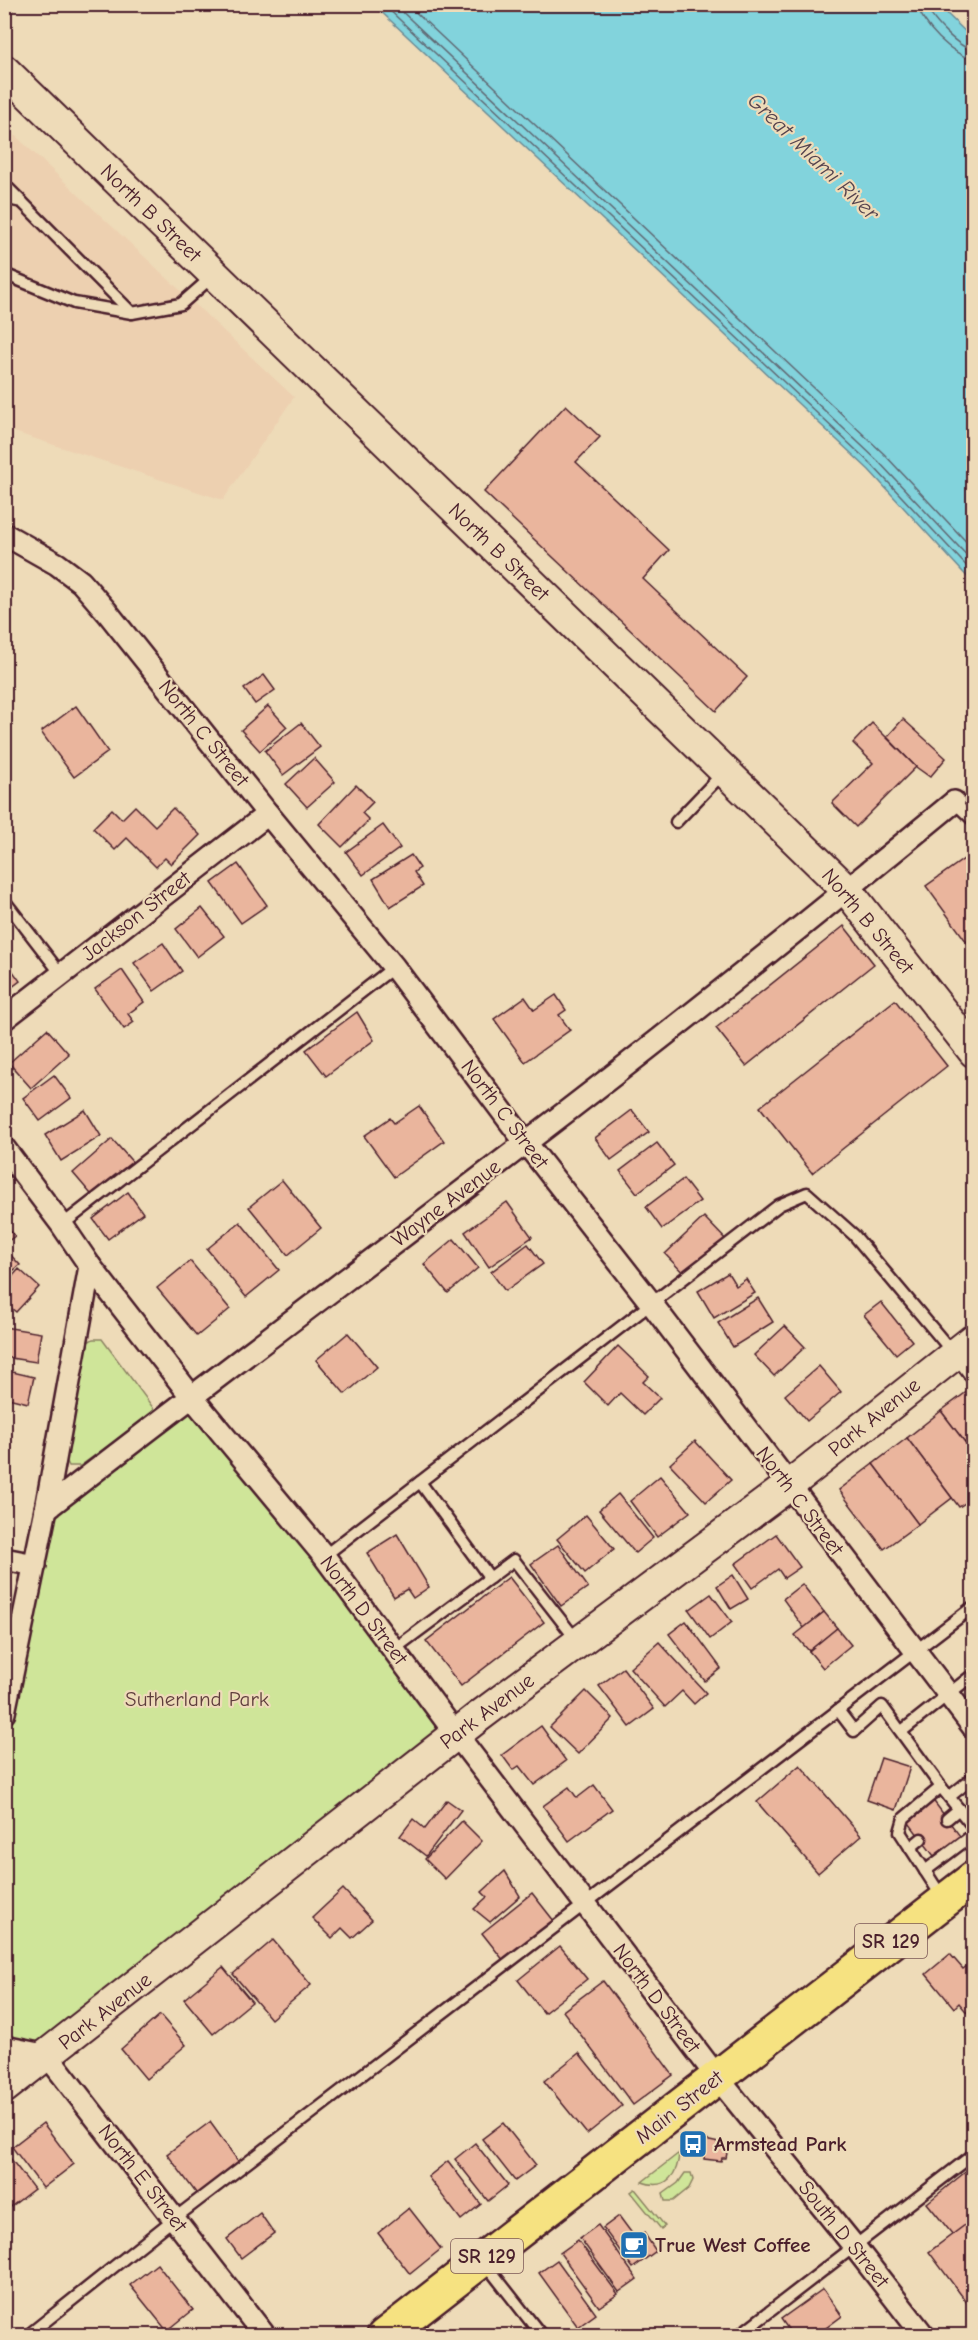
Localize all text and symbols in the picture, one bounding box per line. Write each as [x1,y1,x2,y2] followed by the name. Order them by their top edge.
[742,87,885,227] water label: Great Miami River
[96,159,207,268] street label: North B Street
[444,498,555,607] street label: North B Street
[154,675,255,792] street label: North C Street
[817,863,920,979] street label: North B Street
[77,865,196,966] street label: Jackson Street
[456,1055,554,1174] street label: North C Street
[387,1154,505,1252] street label: Wayne Avenue
[823,1373,925,1461] street label: Park Avenue
[751,1442,849,1561] street label: North C Street
[315,1551,413,1670] street label: North D Street
[435,1668,539,1754] street label: Park Avenue
[125,1687,269,1711] park label: Sutherland Park
[855,1924,927,1958] road number: SR 129
[608,1939,706,2058] street label: North D Street
[54,1967,156,2055] street label: Park Avenue
[630,2065,728,2149] street label: Main Street
[94,2119,193,2237] street label: North E Street
[677,2128,709,2160] bus stop icon: Armstead Park
[714,2132,847,2156] place label: Armstead Park
[794,2176,895,2293] street label: South D Street
[618,2229,650,2261] cafe icon: True West Coffee
[655,2233,811,2257] place label: True West Coffee
[451,2239,523,2273] road number: SR 129

